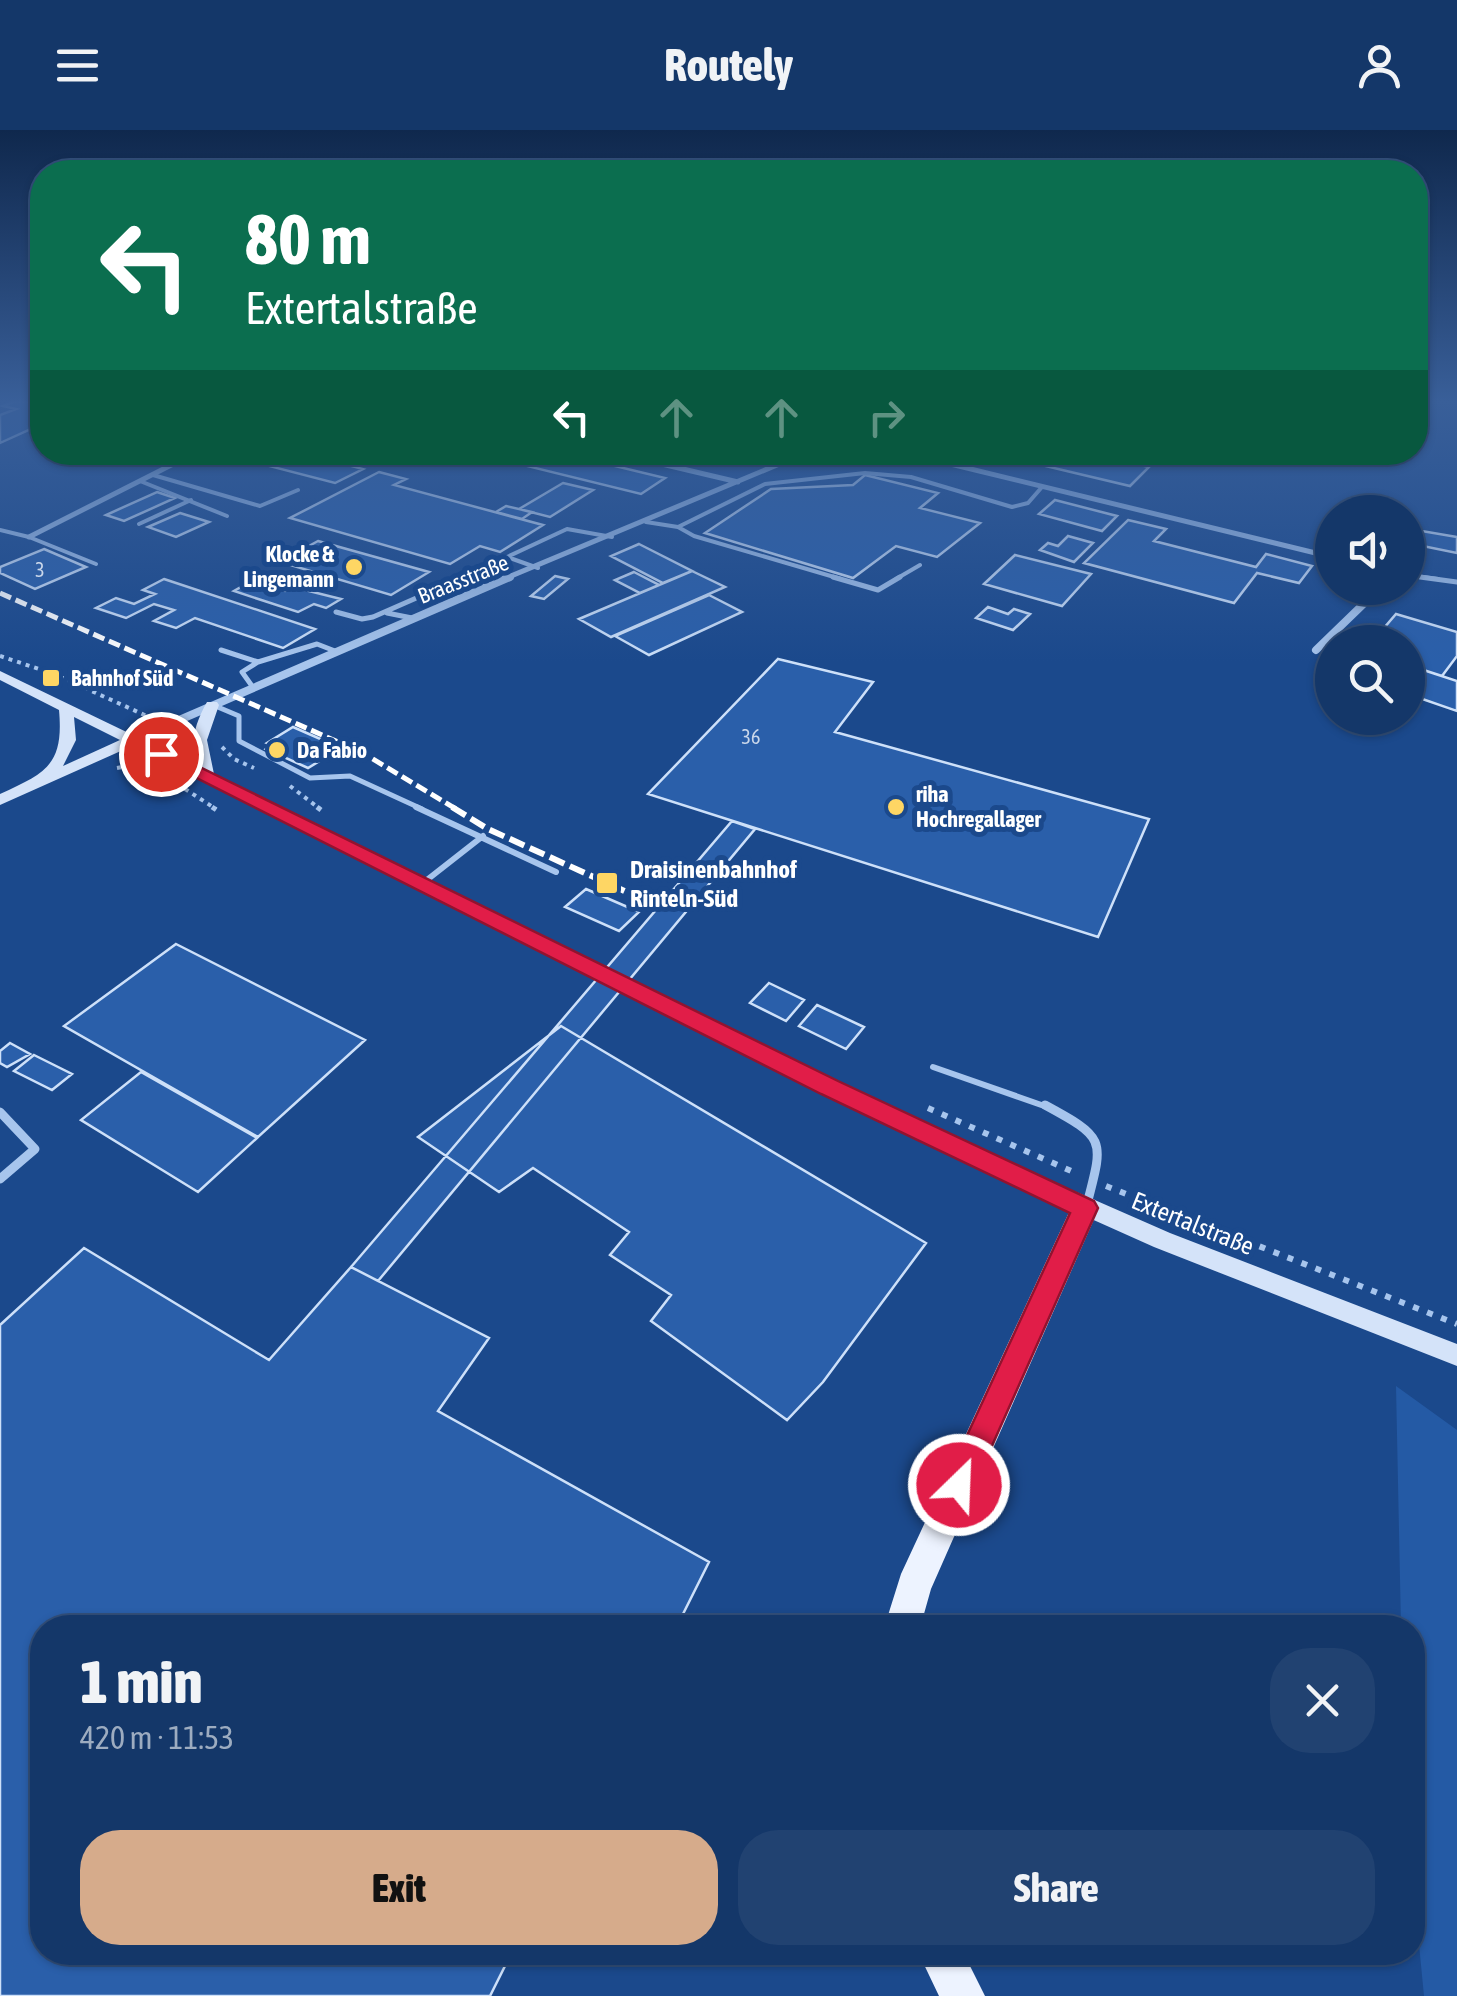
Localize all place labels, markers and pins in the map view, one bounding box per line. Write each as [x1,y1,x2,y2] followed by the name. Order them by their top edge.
[243,541,335,592] place label: Klocke & Lingemann
[343,556,365,578] marker: Klocke & Lingemann
[71,665,173,691] place label: Bahnhof Süd
[40,667,62,689] marker: Bahnhof Süd
[119,712,204,797] pin
[297,737,367,763] place label: Da Fabio
[266,739,288,761] marker: Da Fabio
[916,781,1042,832] place label: riha Hochregallager
[885,796,907,818] marker: riha Hochregallager
[630,855,798,912] place label: Draisinenbahnhof Rinteln-Süd
[594,870,620,896] marker: Draisinenbahnhof Rinteln-Süd

